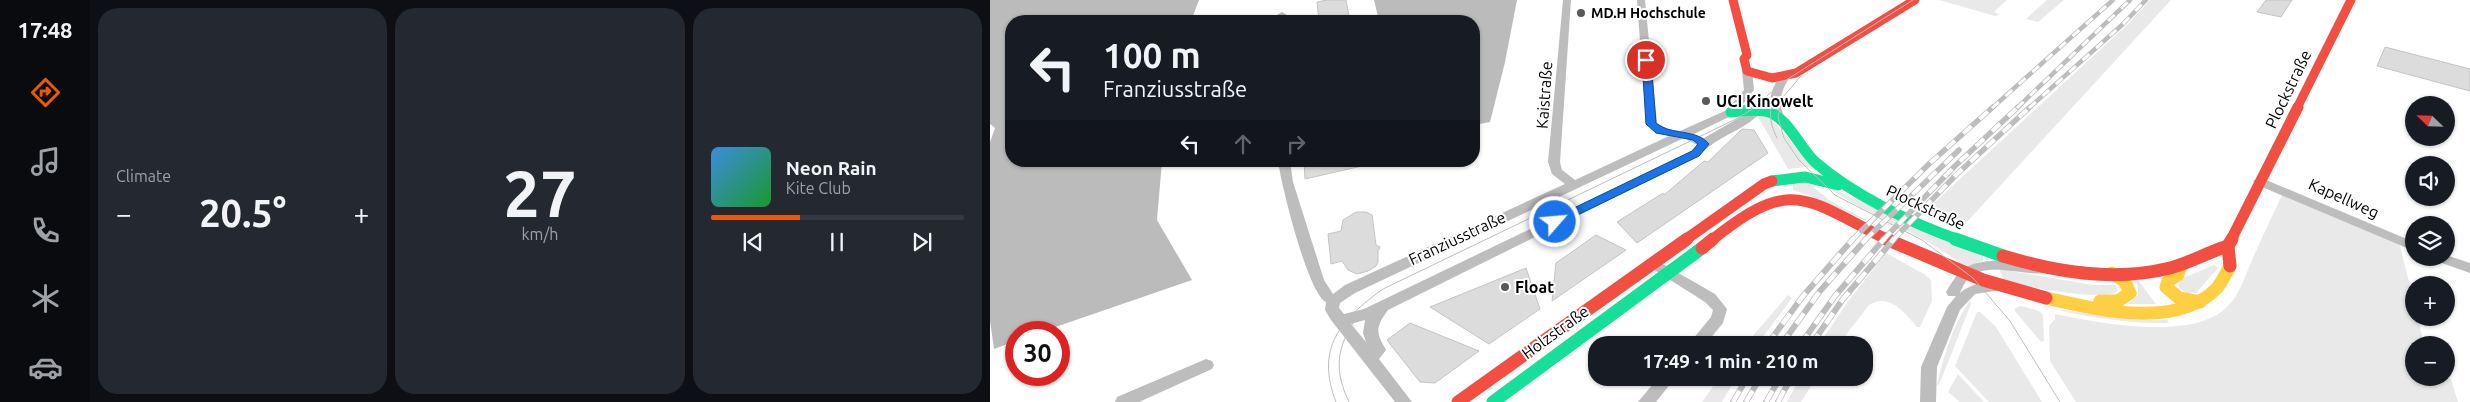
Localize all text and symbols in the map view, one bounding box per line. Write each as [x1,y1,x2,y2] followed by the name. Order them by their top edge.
[1591,5,1706,21] place label: MD.H Hochschule
[1575,7,1587,19] marker: MD.H Hochschule
[17,17,73,42] text: 17:48
[1020,35,1085,100] icon: left
[1103,35,1201,75] text: 100 m
[1625,39,1667,81] pin
[1632,46,1660,74] icon: arrive
[2261,47,2315,131] street label: Plockstraße
[1533,61,1555,129] street label: Kaistraße
[28,75,63,110] icon: directions
[1103,76,1247,101] text: Franziusstraße
[1716,92,1814,110] place label: UCI Kinowelt
[1700,95,1712,107] marker: UCI Kinowelt
[2405,96,2455,146] north arrow
[2405,96,2455,386] map controls
[1176,130,1204,158] icon: left
[1229,130,1257,158] icon: ahead
[1282,130,1310,158] icon: right
[28,144,63,179] icon: music
[503,156,577,229] text: 27
[2405,156,2455,206] button: sound
[786,157,877,179] text: Neon Rain
[116,167,171,185] text: Climate
[2306,175,2382,221] street label: Kapellweg
[786,179,851,197] text: Kite Club
[1884,181,1968,233] street label: Plockstraße
[199,192,286,234] text: 20.5°
[1528,195,1580,247] position arrow
[116,198,132,229] text: −
[354,198,369,229] text: +
[1406,208,1508,268] street label: Franziusstraße
[28,213,63,248] icon: phone
[2405,216,2455,266] button: layers
[522,225,558,243] text: km/h
[739,228,767,256] icon: previous
[823,228,851,256] icon: pause
[908,228,936,256] icon: next
[2405,276,2455,326] button: +
[1515,278,1554,296] place label: Float
[28,281,63,316] icon: climate
[1499,281,1511,293] marker: Float
[1518,302,1592,362] street label: Holzstraße
[1005,321,1070,386] speed limit sign: 30
[2405,336,2455,386] button: −
[28,350,63,385] icon: car
[1643,350,1818,372] text: 17:49 · 1 min · 210 m

